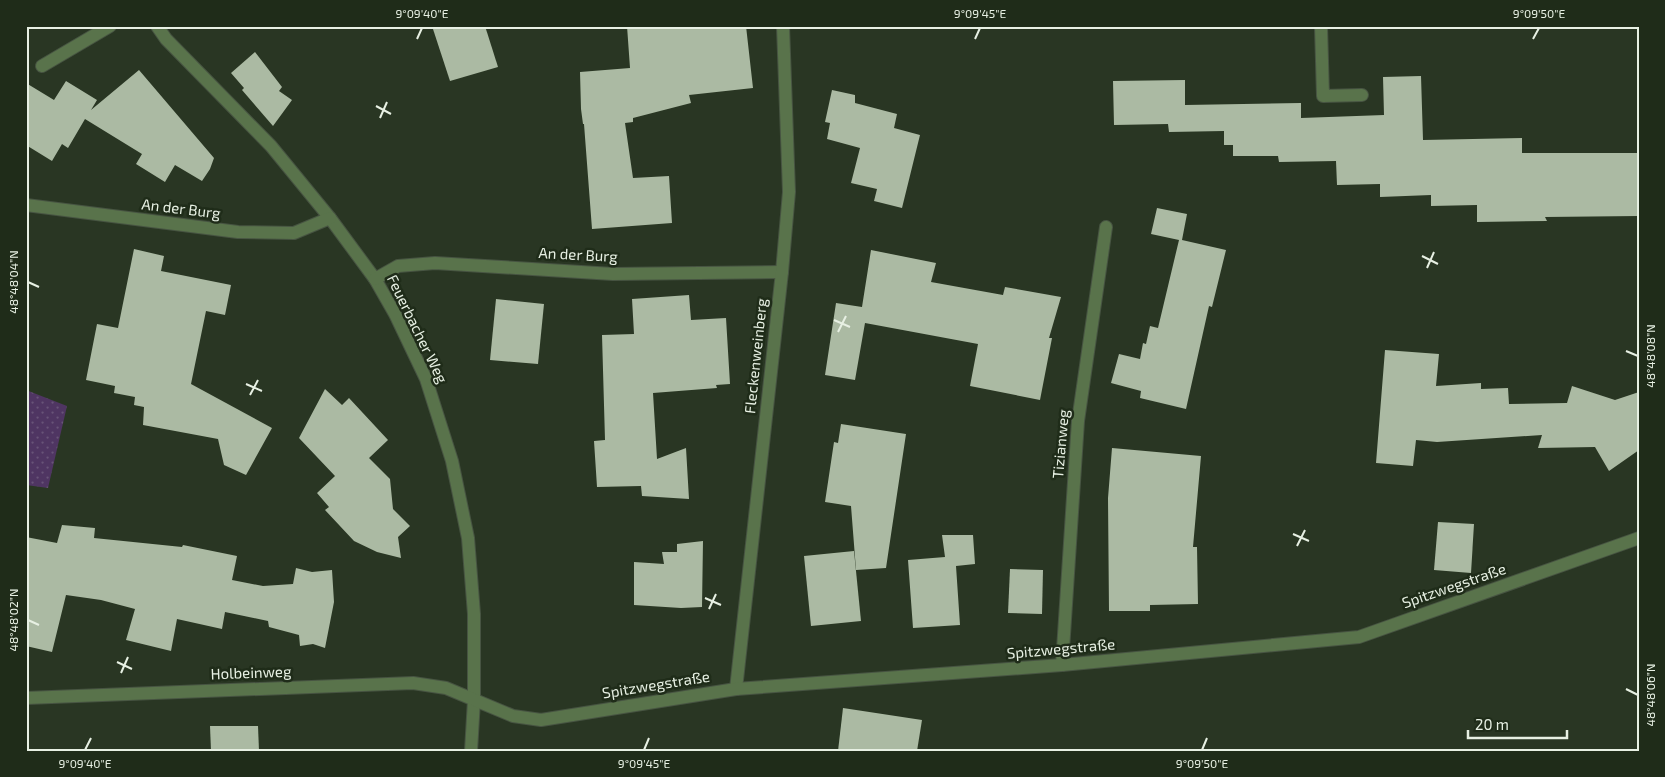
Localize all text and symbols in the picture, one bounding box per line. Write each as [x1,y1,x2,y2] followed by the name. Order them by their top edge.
[395,6,449,20] text: 9°09'40"E
[954,6,1006,20] text: 9°09'45"E
[1513,6,1566,20] text: 9°09'50"E
[141,194,222,222] street label: An der Burg
[538,243,619,265] street label: An der Burg
[6,250,20,314] text: 48°48'04"N
[384,271,452,386] street label: Feuerbacher Weg
[740,297,770,414] street label: Fleckenweinberg
[1643,324,1657,388] text: 48°48'08"N
[1048,408,1072,479] street label: Tizianweg
[1399,559,1508,611] street label: Spitzwegstraße
[6,589,20,651] text: 48°48'02"N
[1006,634,1116,662] street label: Spitzwegstraße
[210,662,292,682] street label: Holbeinweg
[1643,664,1657,727] text: 48°48'06"N
[601,667,711,701] street label: Spitzwegstraße
[1468,707,1566,739] scale bar
[1475,715,1509,733] text: 20 m
[58,756,112,770] text: 9°09'40"E
[618,756,670,770] text: 9°09'45"E
[1176,756,1229,770] text: 9°09'50"E

